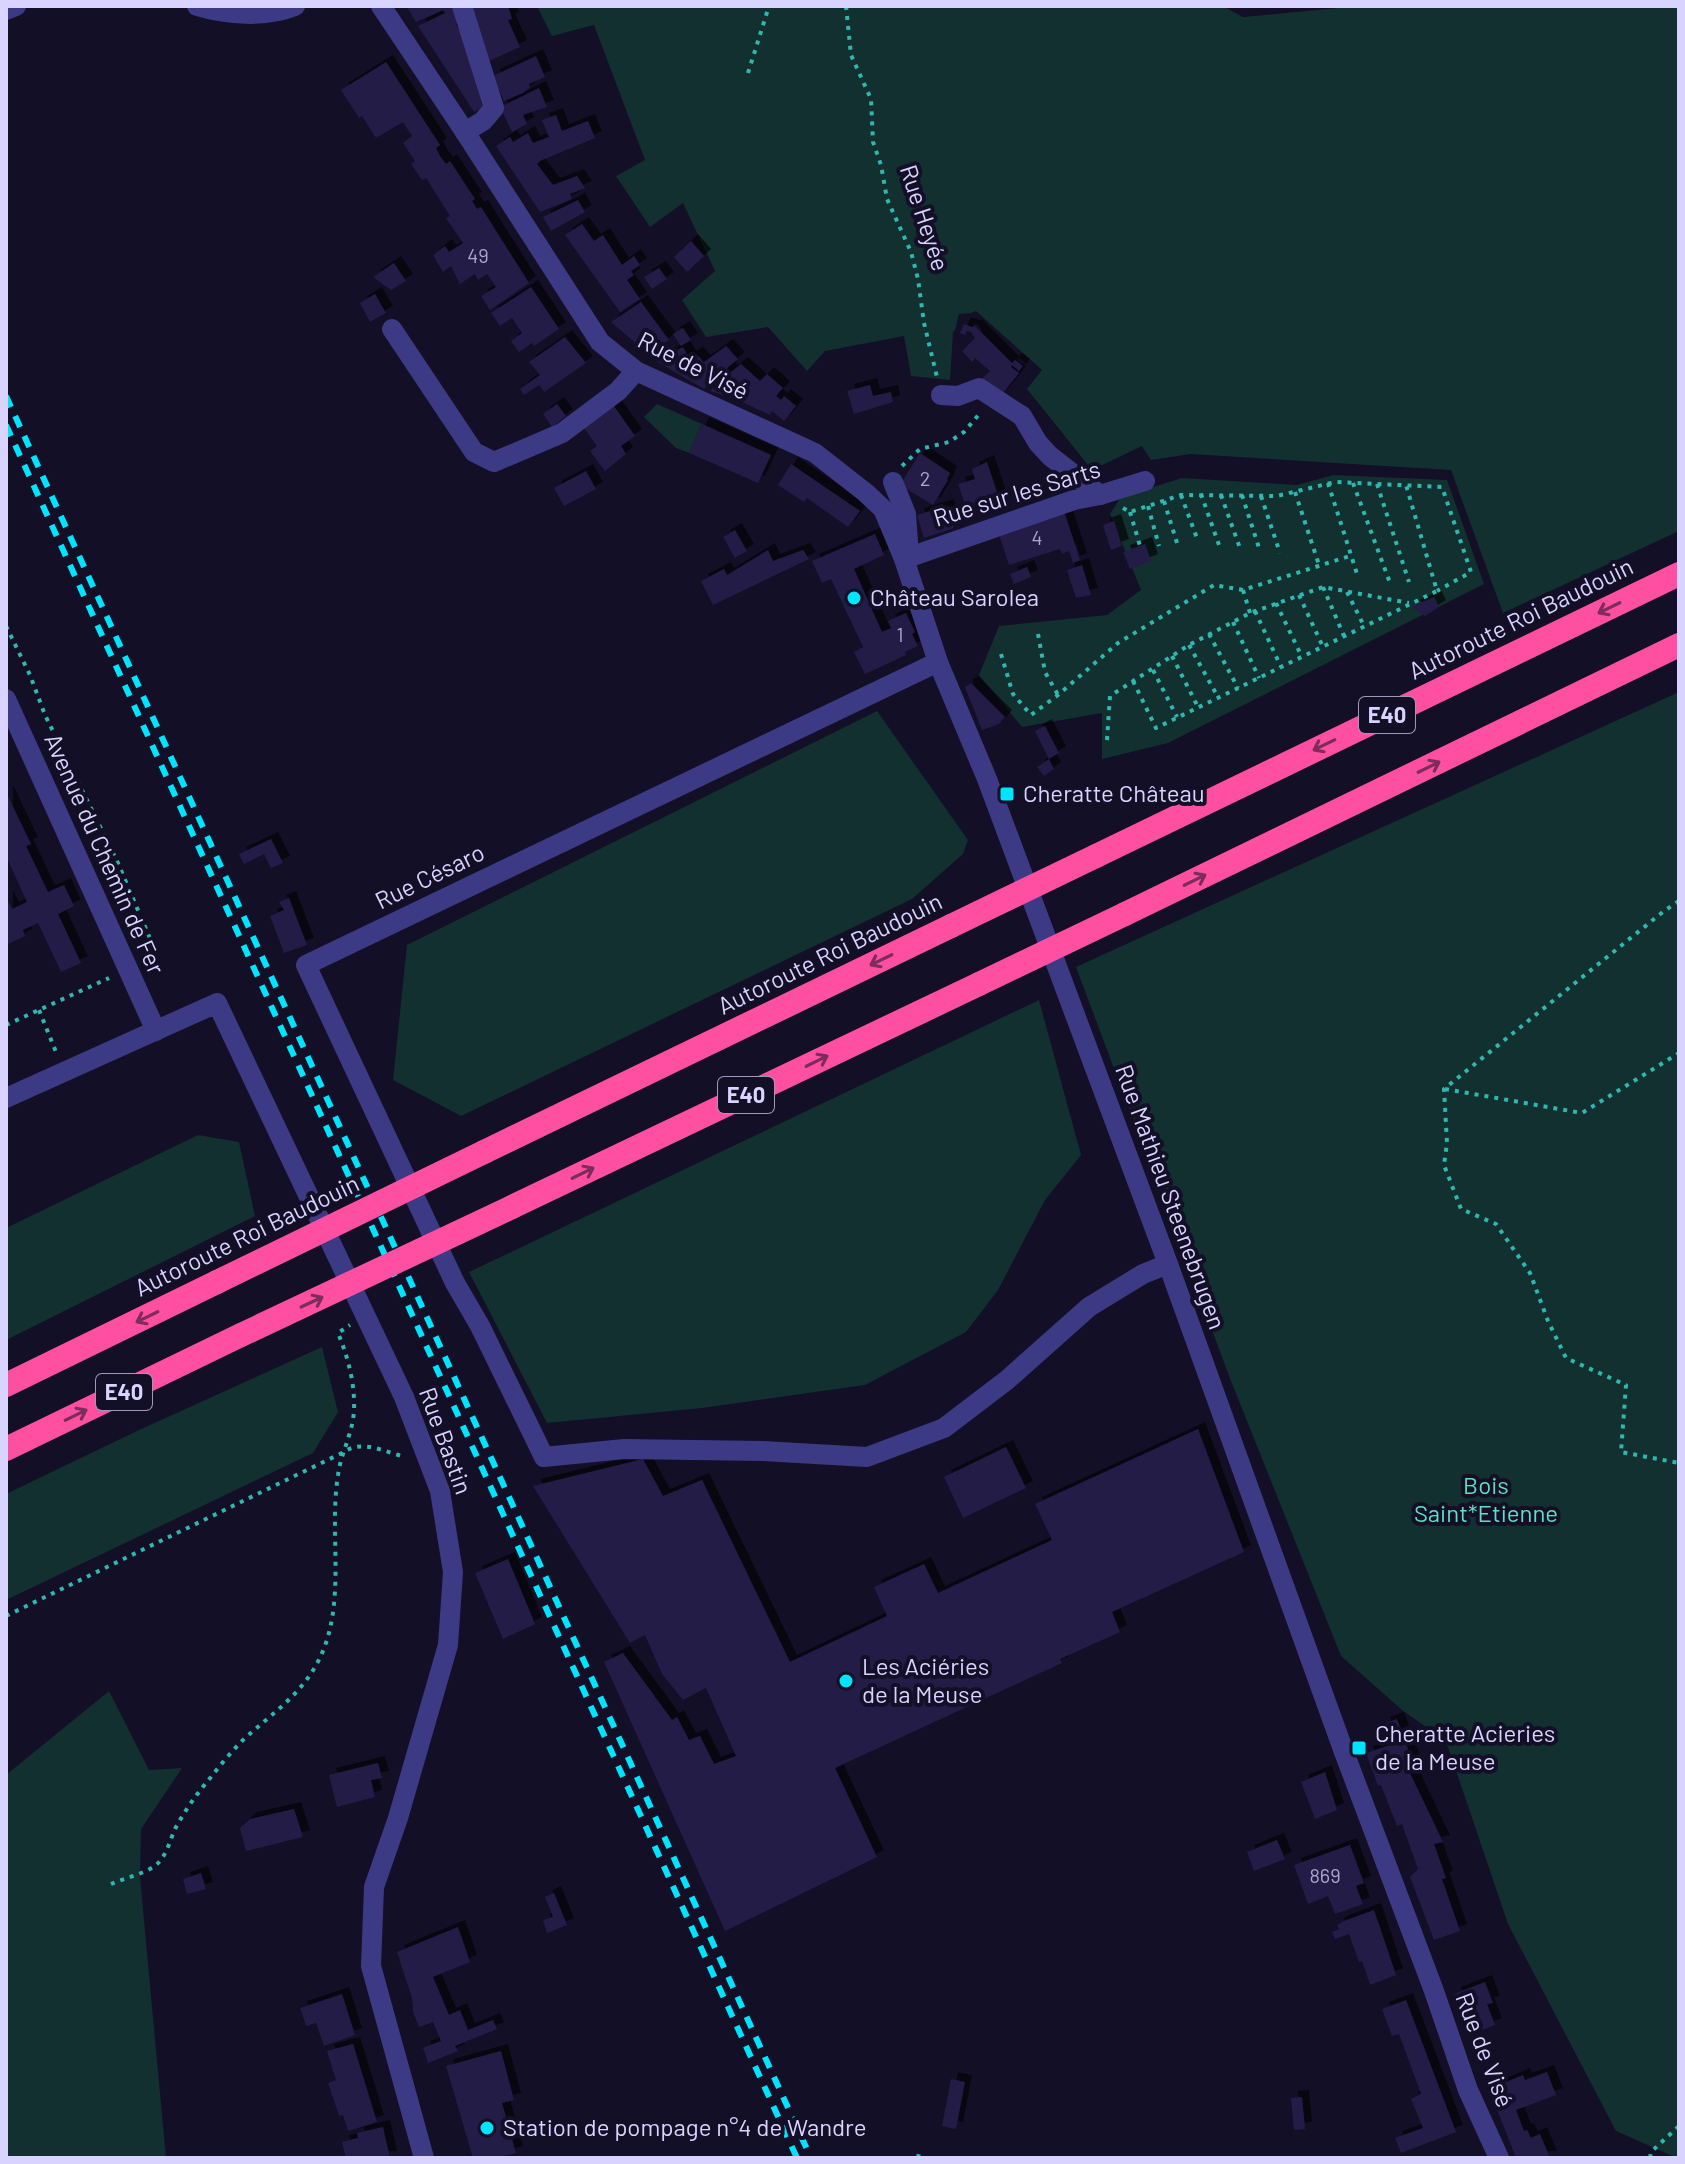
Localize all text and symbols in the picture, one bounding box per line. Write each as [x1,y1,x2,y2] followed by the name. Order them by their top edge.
[895,161,956,274] street label: Rue Heyée
[467,243,489,267] house number: 49
[633,324,754,405] street label: Rue de Visé
[930,453,1104,532] street label: Rue sur les Sarts
[920,466,930,490] house number: 2
[1031,525,1043,549] house number: 4
[1403,551,1637,685] street label: Autoroute Roi Baudouin
[870,582,1039,611] place label: Château Sarolea
[845,589,863,607] marker: Château Sarolea
[1597,600,1621,616] one-way arrow
[897,622,904,646] house number: 1
[1359,697,1415,733] road number: E40
[39,728,172,979] street label: Avenue du Chemin de Fer
[1313,738,1337,753] one-way arrow
[1416,758,1440,774] one-way arrow
[1023,778,1205,807] place label: Cheratte Château
[998,785,1016,803] marker: Cheratte Château
[370,837,489,915] street label: Rue Césaro
[1182,872,1206,887] one-way arrow
[712,886,946,1020] street label: Autoroute Roi Baudouin
[870,953,894,968] one-way arrow
[805,1053,829,1068] one-way arrow
[1110,1060,1233,1333] street label: Rue Mathieu Steenebrugen
[718,1077,774,1113] road number: E40
[570,1165,594,1180] one-way arrow
[129,1168,363,1302] street label: Autoroute Roi Baudouin
[299,1294,323,1309] one-way arrow
[135,1309,159,1325] one-way arrow
[96,1374,152,1410] road number: E40
[414,1383,479,1498] street label: Rue Bastin
[64,1407,88,1422] one-way arrow
[1414,1470,1558,1527] park label: Bois Saint*Etienne
[862,1651,989,1708] place label: Les Aciéries de la Meuse
[837,1672,855,1690] marker: Les Aciéries de la Meuse
[1375,1718,1555,1775] place label: Cheratte Acieries de la Meuse
[1350,1739,1368,1757] marker: Cheratte Acieries de la Meuse
[1309,1863,1341,1887] house number: 869
[1450,1988,1521,2111] street label: Rue de Visé
[503,2112,867,2141] place label: Station de pompage n°4 de Wandre
[478,2119,496,2137] marker: Station de pompage n°4 de Wandre

